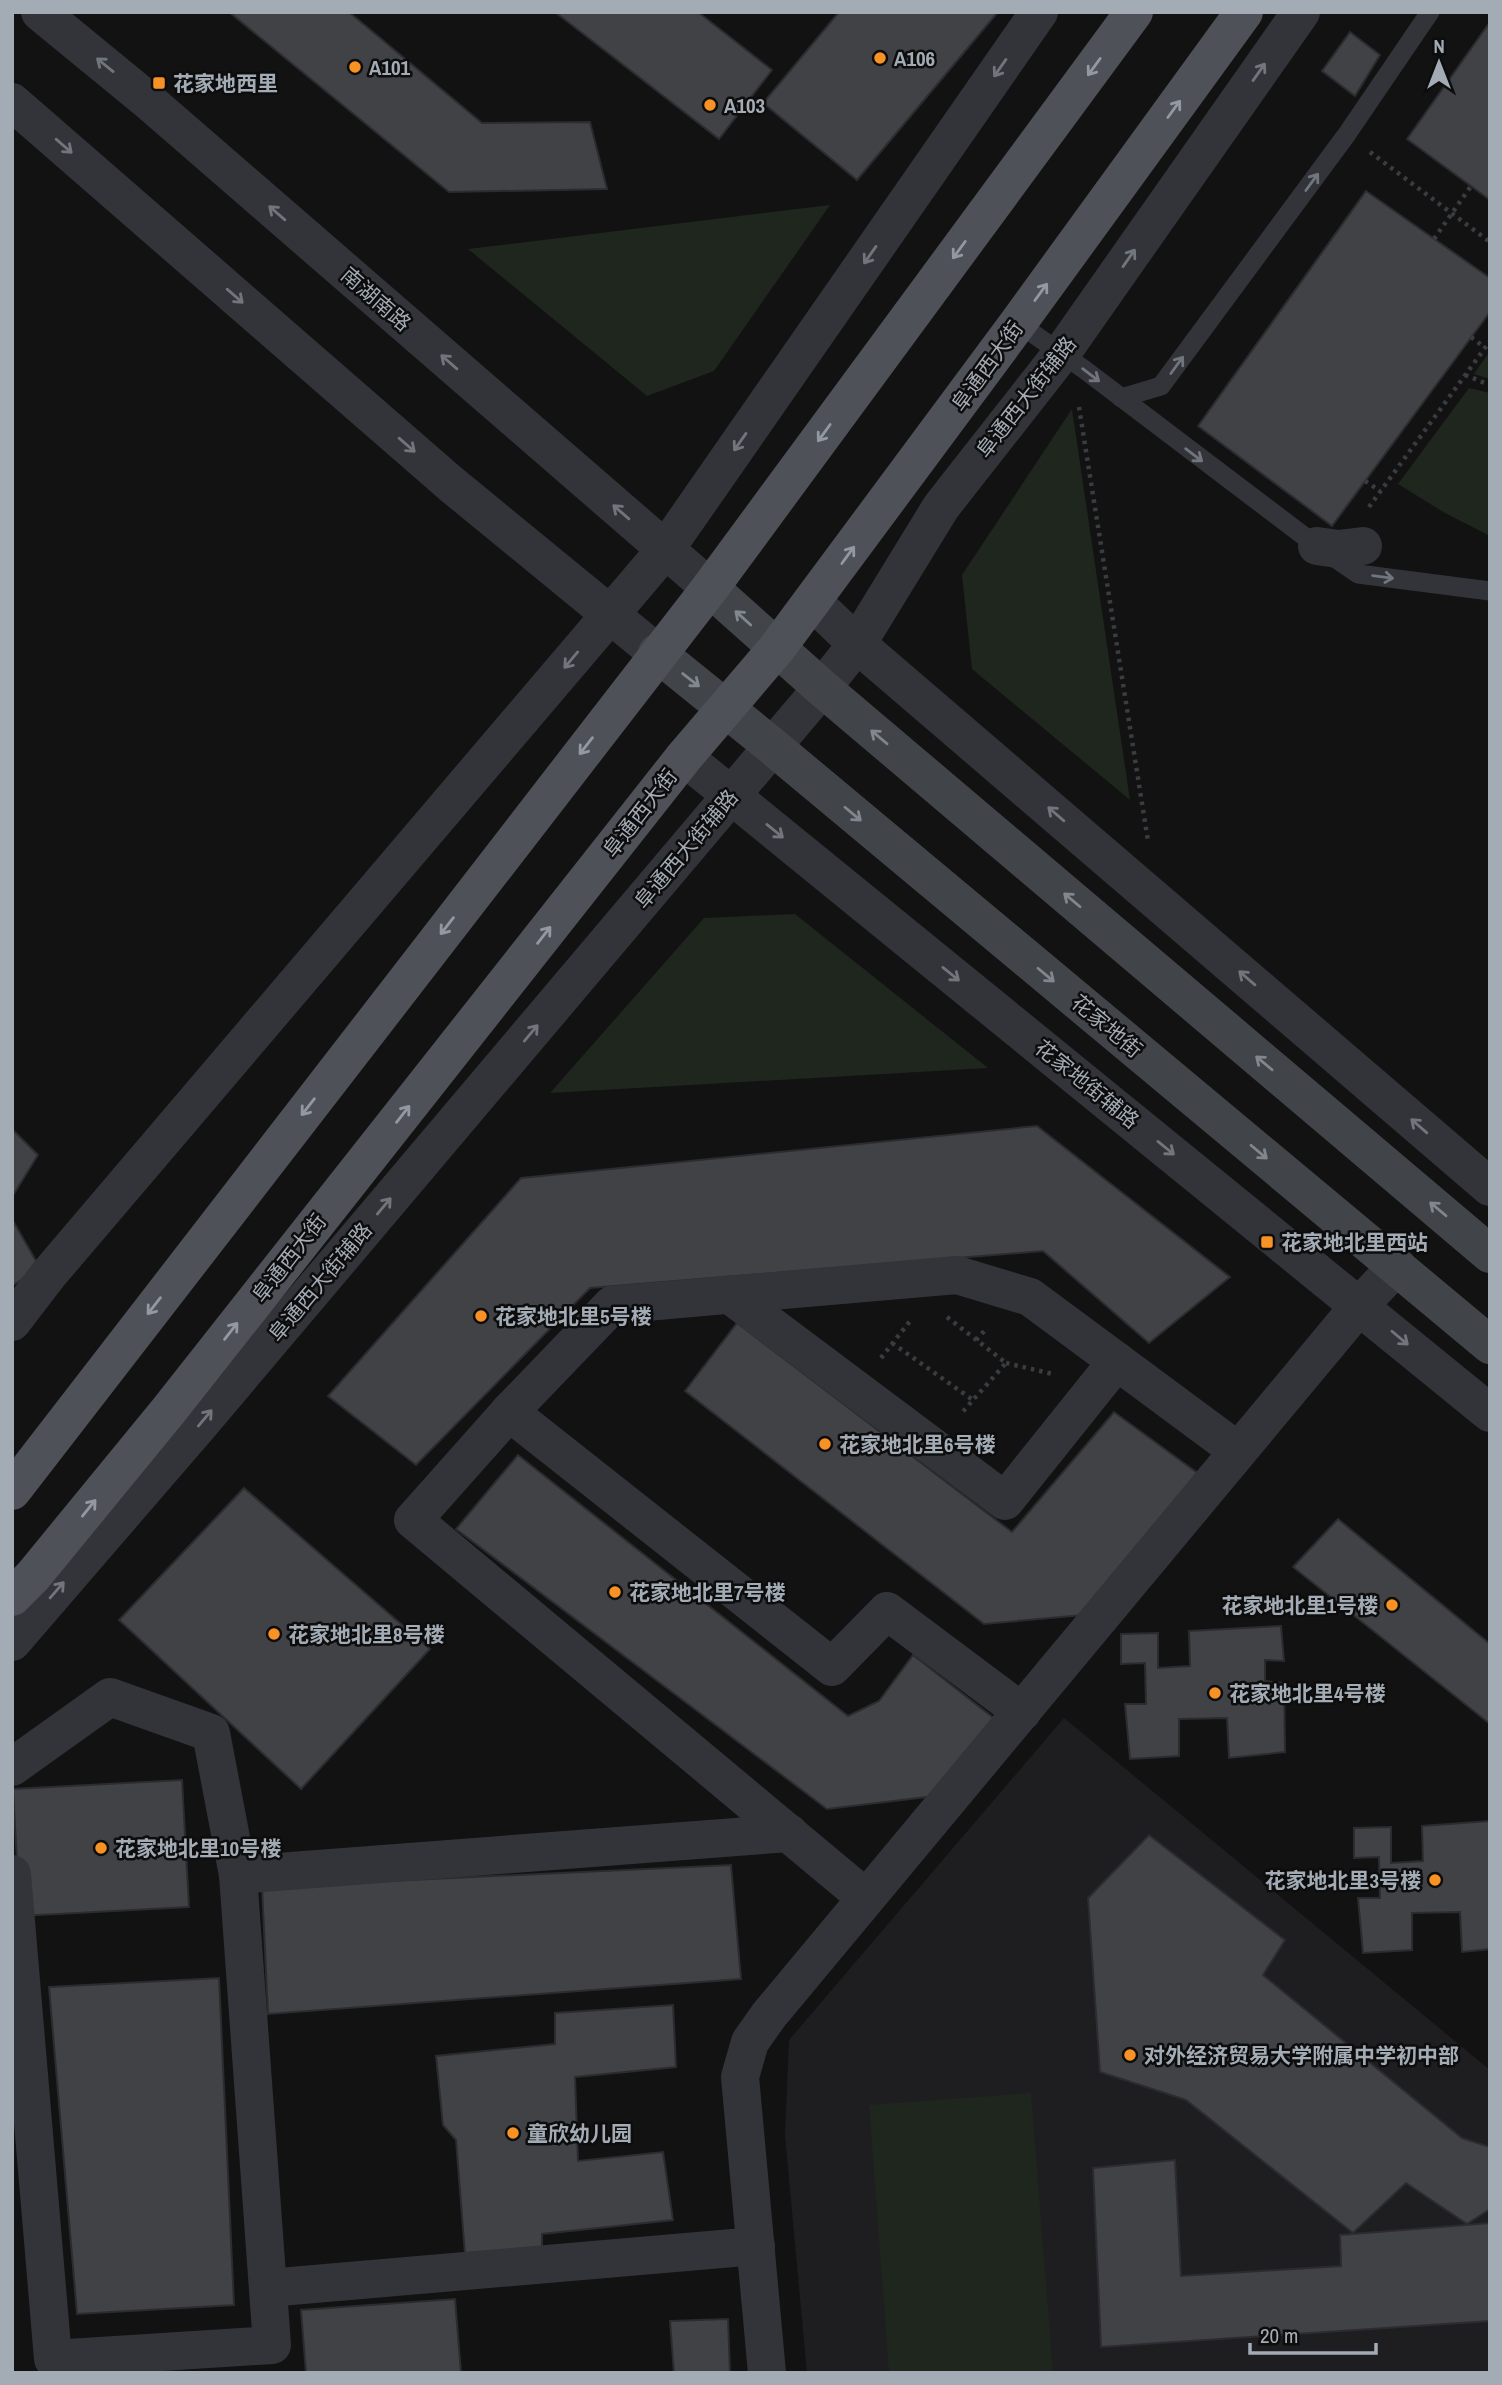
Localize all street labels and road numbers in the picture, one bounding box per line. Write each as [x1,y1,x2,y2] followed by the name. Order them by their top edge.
[335,261,417,337] street label: 南湖南路
[944,315,1030,417] street label: 阜通西大街
[969,330,1083,464] street label: 阜通西大街辅路
[596,763,684,863] street label: 阜通西大街
[628,783,744,915] street label: 阜通西大街辅路
[1066,988,1148,1064] street label: 花家地街
[1029,1033,1145,1135] street label: 花家地街辅路
[245,1208,333,1308] street label: 阜通西大街
[262,1216,378,1348] street label: 阜通西大街辅路

